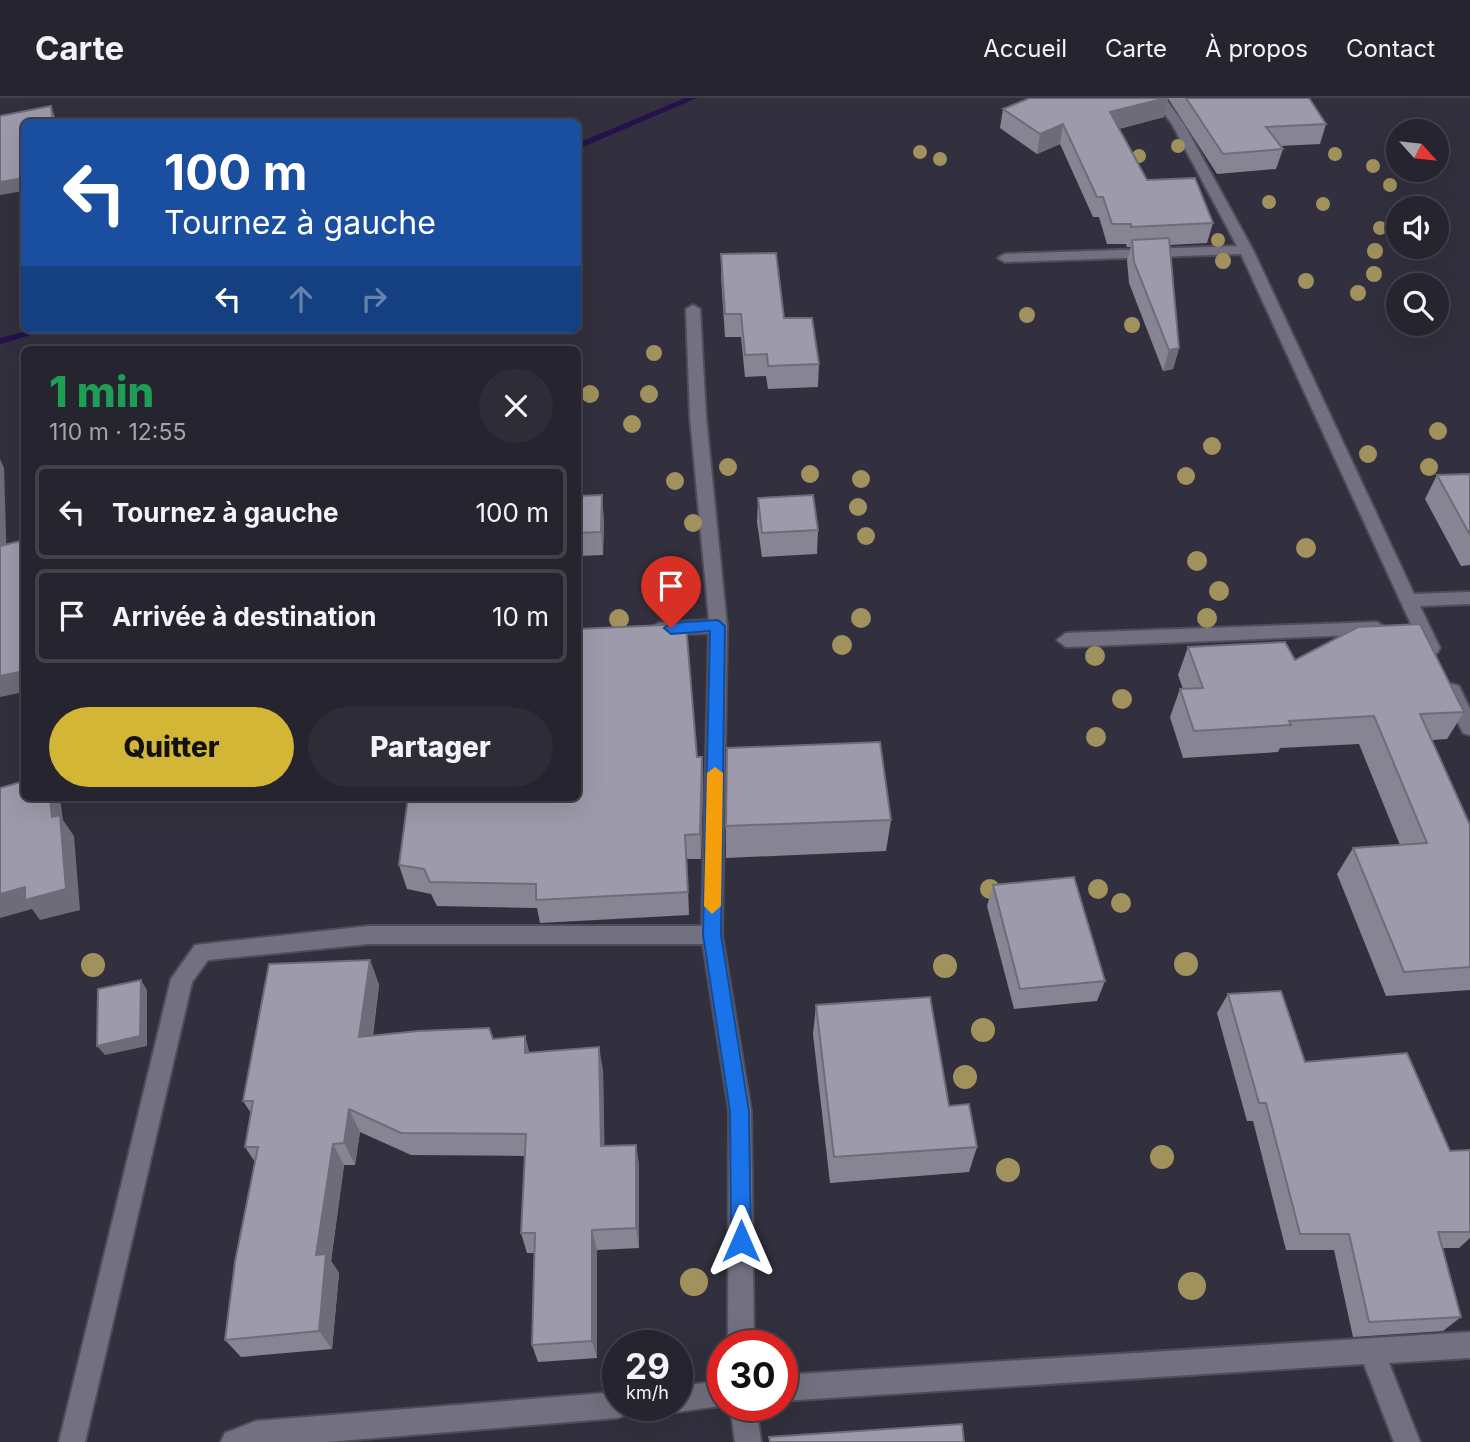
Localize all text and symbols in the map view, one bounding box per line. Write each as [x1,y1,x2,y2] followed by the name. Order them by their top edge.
[35,28,124,68] text: Carte
[983,34,1067,63] text: Accueil
[1105,34,1167,63] text: Carte
[1205,34,1308,63] text: À propos
[1346,34,1435,63] text: Contact
[1386,119,1449,182] north arrow
[1386,119,1449,336] map controls
[164,143,308,202] text: 100 m
[49,147,140,238] icon: left
[1386,196,1449,259] button: sound
[164,203,436,242] text: Tournez à gauche
[1386,273,1449,336] button: search
[209,280,247,318] icon: left
[282,280,320,318] icon: ahead
[355,280,393,318] icon: right
[49,366,154,417] text: 1 min
[479,369,553,443] button: close
[49,418,186,446] text: 110 m · 12:55
[53,493,91,531] icon: left
[112,497,338,528] text: Tournez à gauche
[476,497,549,528] text: 100 m
[641,556,701,628] pin
[652,567,690,605] icon: arrive
[53,597,91,635] icon: arrive
[112,601,377,632] text: Arrivée à destination
[492,601,549,632] text: 10 m
[49,707,294,787] button: Quitter
[308,707,553,787] button: Partager
[704,1204,778,1278] position arrow
[707,1330,798,1421] speed limit sign: 30
[625,1345,670,1387] text: 29
[626,1382,669,1403] text: km/h

